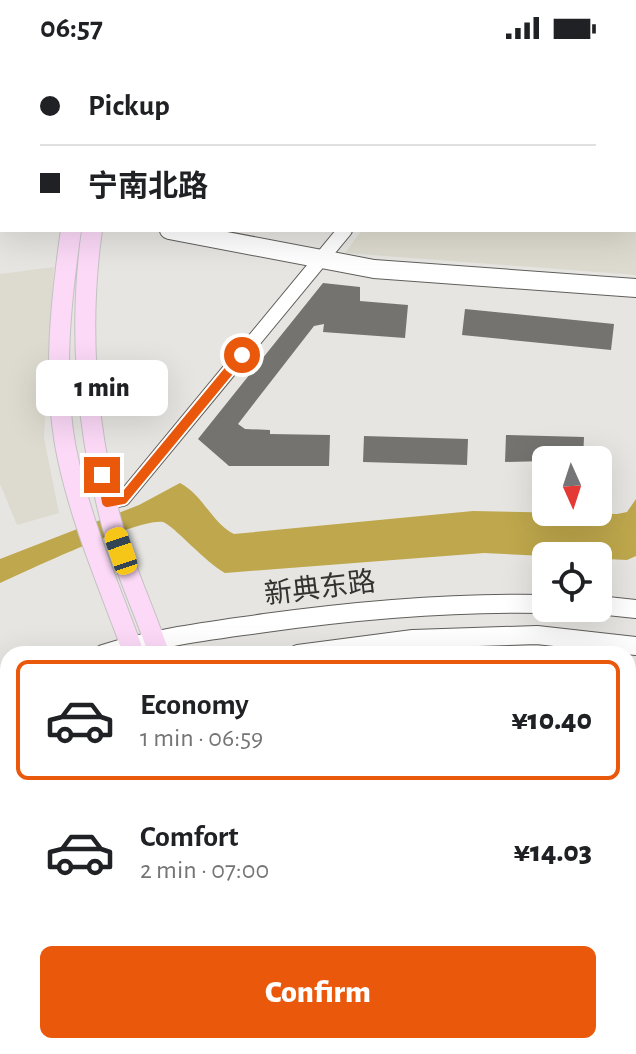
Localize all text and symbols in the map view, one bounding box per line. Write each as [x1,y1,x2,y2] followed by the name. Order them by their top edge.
[40,13,103,43] text: 06:57
[88,91,170,121] text: Pickup
[88,172,208,202] text: 宁南北路
[224,337,260,373] route start
[36,359,168,415] callout: 1 min
[74,375,130,401] text: 1 min
[532,446,612,526] north arrow
[532,446,612,622] map controls
[84,457,120,493] route end
[102,524,140,578] car
[532,542,612,622] button: locate
[262,566,377,610] street label: 新典东路
[44,684,116,756] icon: car
[140,690,249,720] text: Economy
[511,705,592,735] text: ¥10.40
[140,725,263,751] text: 1 min · 06:59
[44,816,116,888] icon: car
[140,822,239,852] text: Comfort
[514,837,592,867] text: ¥14.03
[140,857,269,883] text: 2 min · 07:00
[40,946,596,1038] button: Confirm

